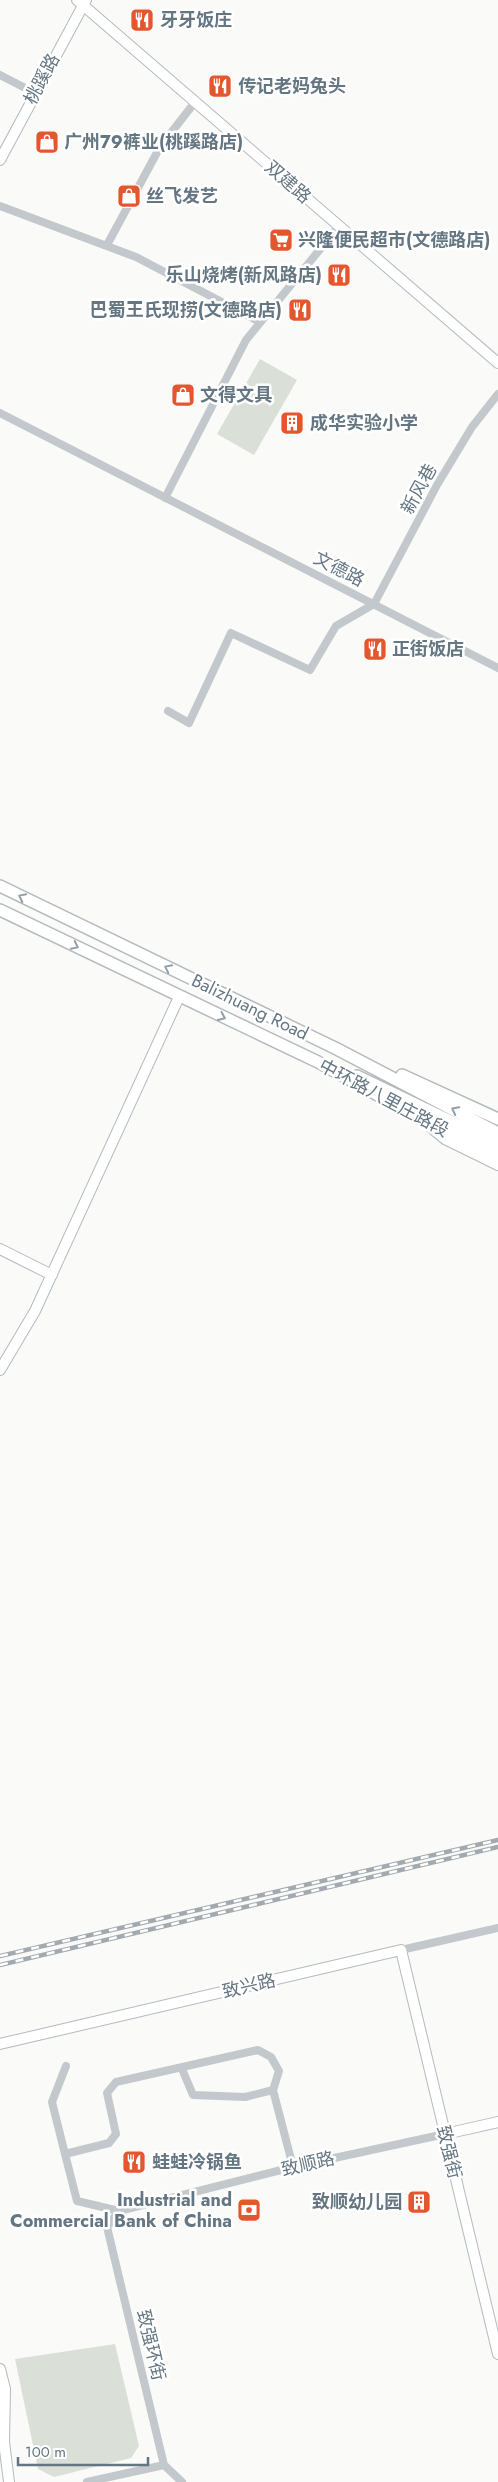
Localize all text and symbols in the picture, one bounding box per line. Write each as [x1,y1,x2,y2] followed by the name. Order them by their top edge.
[129,7,155,33] restaurant icon: 牙牙饭庄
[160,7,232,33] place label: 牙牙饭庄
[18,49,66,109] street label: 桃蹊路
[207,73,233,99] restaurant icon: 传记老妈兔头
[238,73,346,99] place label: 传记老妈兔头
[34,129,60,155] shop icon: 广州79裤业(桃蹊路店)
[64,129,243,155] place label: 广州79裤业(桃蹊路店)
[259,154,317,210] street label: 双建路
[116,183,142,209] shop icon: 丝飞发艺
[146,183,218,209] place label: 丝飞发艺
[268,227,294,253] supermarket icon: 兴隆便民超市(文德路店)
[298,227,490,253] place label: 兴隆便民超市(文德路店)
[166,262,322,288] place label: 乐山烧烤(新风路店)
[326,262,352,288] restaurant icon: 乐山烧烤(新风路店)
[90,297,282,323] place label: 巴蜀王氏现捞(文德路店)
[287,297,313,323] restaurant icon: 巴蜀王氏现捞(文德路店)
[170,382,196,408] shop icon: 文得文具
[200,382,272,408] place label: 文得文具
[279,410,305,436] building icon: 成华实验小学
[310,410,418,436] place label: 成华实验小学
[395,459,443,519] street label: 新风巷
[309,545,369,593] street label: 文德路
[362,636,388,662] restaurant icon: 正街饭店
[392,636,464,662] place label: 正街饭店
[18,893,27,903] one-way arrow
[70,940,79,951] one-way arrow
[164,963,173,974] one-way arrow
[187,967,313,1047] street label: Balizhuang Road
[217,1011,226,1021] one-way arrow
[314,1053,454,1143] street label: 中环路八里庄路段
[451,1106,460,1116] one-way arrow
[220,1967,278,2005] street label: 致兴路
[430,2123,468,2181] street label: 致强街
[279,2145,337,2183] street label: 致顺路
[121,2149,147,2175] restaurant icon: 蛙蛙冷锅鱼
[152,2149,242,2175] place label: 蛙蛙冷锅鱼
[10,2187,232,2234] place label: Industrial and Commercial Bank of China
[312,2189,402,2215] place label: 致顺幼儿园
[406,2189,432,2215] building icon: 致顺幼儿园
[236,2197,262,2223] bank icon: Industrial and Commercial Bank of China
[130,2307,172,2383] street label: 致强环街
[18,2434,148,2466] scale bar
[25,2441,66,2463] text: 100 m

